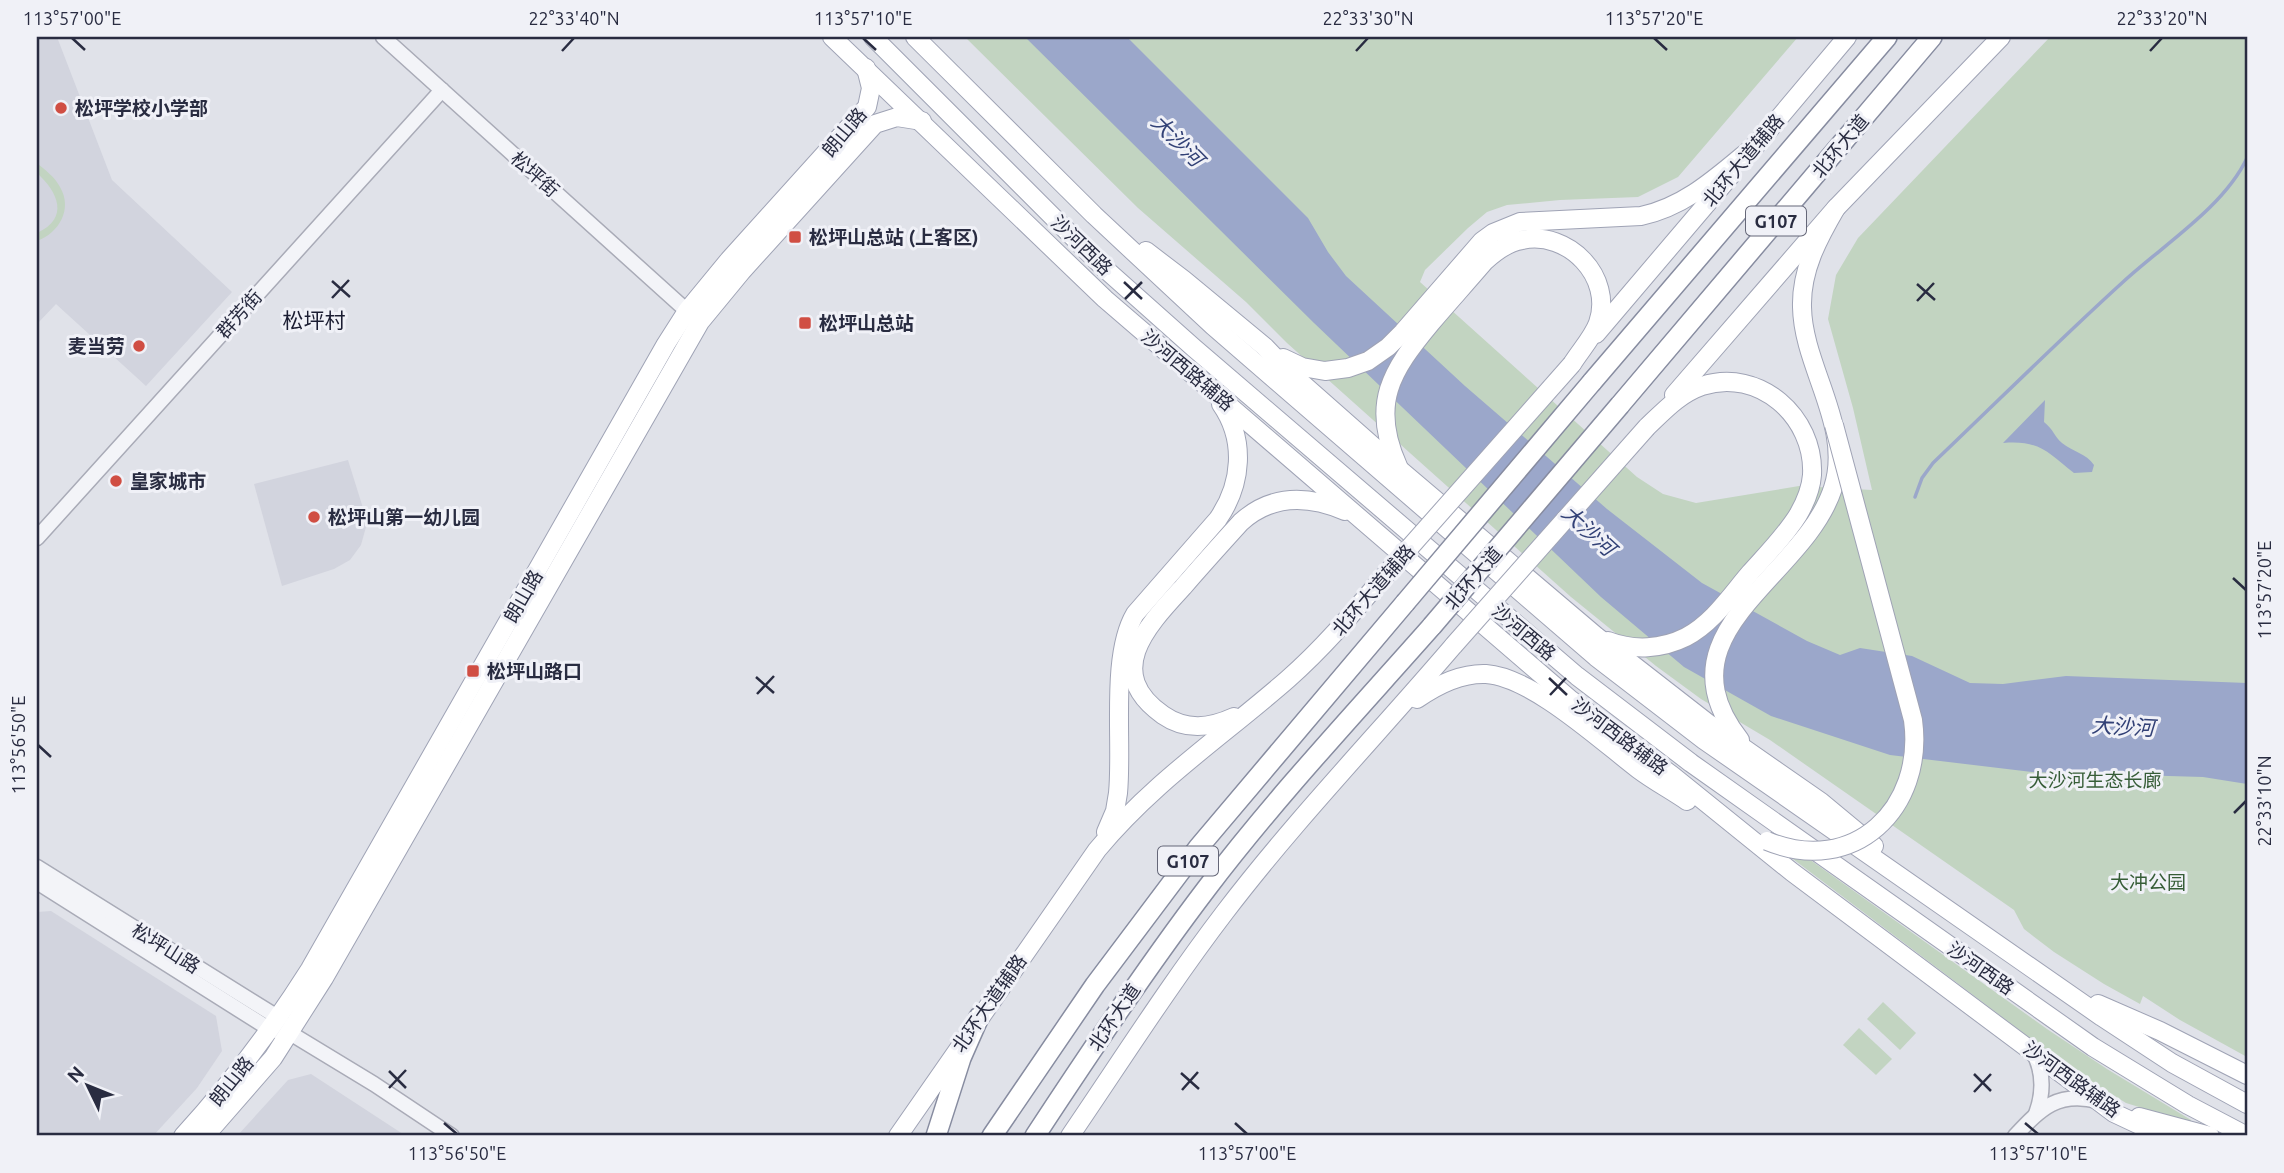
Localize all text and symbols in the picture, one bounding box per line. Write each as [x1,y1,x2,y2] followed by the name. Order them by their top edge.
[23,8,121,28] text: 113°57'00"E
[528,8,620,28] text: 22°33'40"N
[814,8,912,28] text: 113°57'10"E
[1322,8,1414,28] text: 22°33'30"N
[1605,8,1703,28] text: 113°57'20"E
[2116,8,2208,28] text: 22°33'20"N
[75,97,208,119] place label: 松坪学校小学部
[53,100,69,116] marker: 松坪学校小学部
[817,103,871,161] street label: 朗山路
[1147,109,1212,174] water label: 大沙河
[1698,109,1788,211] street label: 北环大道辅路
[1807,110,1873,182] street label: 北环大道
[506,147,564,201] street label: 松坪街
[1746,206,1806,236] road number: G107
[1047,211,1117,279] street label: 沙河西路
[809,226,979,248] place label: 松坪山总站 (上客区)
[787,229,803,245] marker: 松坪山总站 (上客区)
[212,285,266,343] street label: 群芳街
[283,308,346,332] district label: 松坪村
[819,312,914,334] place label: 松坪山总站
[797,315,813,331] marker: 松坪山总站
[1137,325,1239,415] street label: 沙河西路辅路
[68,335,125,357] place label: 麦当劳
[131,338,147,354] marker: 麦当劳
[130,470,206,492] place label: 皇家城市
[108,473,124,489] marker: 皇家城市
[1558,500,1623,563] water label: 大沙河
[328,506,480,528] place label: 松坪山第一幼儿园
[306,509,322,525] marker: 松坪山第一幼儿园
[1327,540,1419,640] street label: 北环大道辅路
[2254,541,2274,639] text: 113°57'20"E
[1440,542,1506,614] street label: 北环大道
[499,566,547,626] street label: 朗山路
[1488,599,1560,665] street label: 沙河西路
[487,660,582,682] place label: 松坪山路口
[465,663,481,679] marker: 松坪山路口
[1568,693,1672,779] street label: 沙河西路辅路
[8,696,28,794] text: 113°56'50"E
[2091,712,2159,740] water label: 大沙河
[2254,755,2274,847] text: 22°33'10"N
[2028,769,2162,791] park label: 大沙河生态长廊
[1158,846,1218,876] road number: G107
[2110,871,2186,893] park label: 大冲公园
[128,919,204,977] street label: 松坪山路
[1944,937,2018,999] street label: 沙河西路
[947,950,1031,1056] street label: 北环大道辅路
[1084,979,1144,1055] street label: 北环大道
[2019,1037,2125,1121] street label: 沙河西路辅路
[52,1050,122,1120] north arrow
[205,1052,257,1110] street label: 朗山路
[63,1062,88,1087] text: N
[408,1143,506,1163] text: 113°56'50"E
[1198,1143,1296,1163] text: 113°57'00"E
[1989,1143,2087,1163] text: 113°57'10"E

